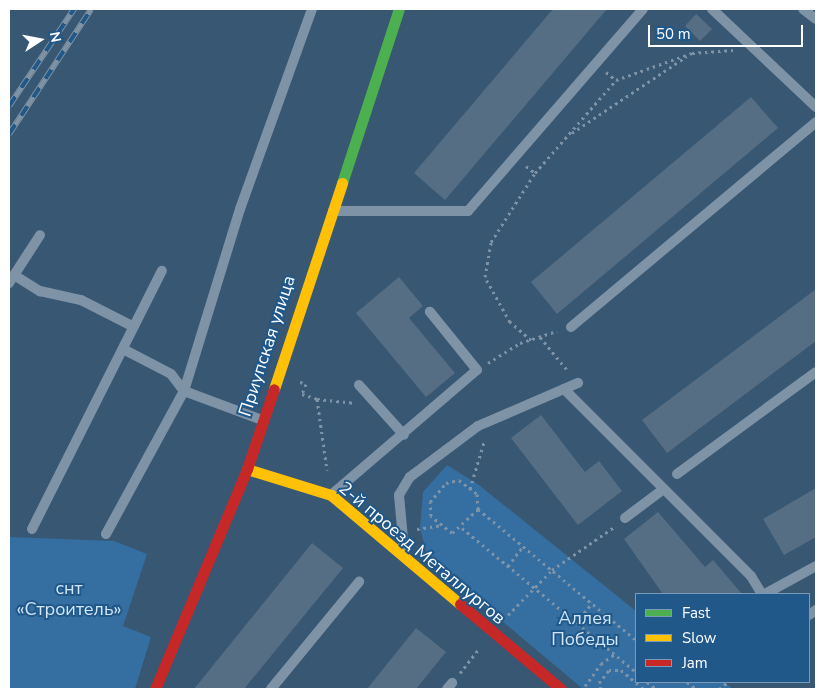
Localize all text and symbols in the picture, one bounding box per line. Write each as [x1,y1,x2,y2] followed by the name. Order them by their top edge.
[15,15,65,65] north arrow
[650,15,805,47] scale bar
[656,24,691,44] text: 50 m
[45,30,66,44] text: N
[234,273,300,419] street label: Приупская улица
[334,477,510,629] street label: 2-й проезд Металлургов
[16,578,122,620] park label: снт «Строитель»
[635,593,810,683] legend
[682,603,710,623] text: Fast
[551,608,619,650] park label: Аллея Победы
[682,628,716,648] text: Slow
[682,653,708,673] text: Jam

